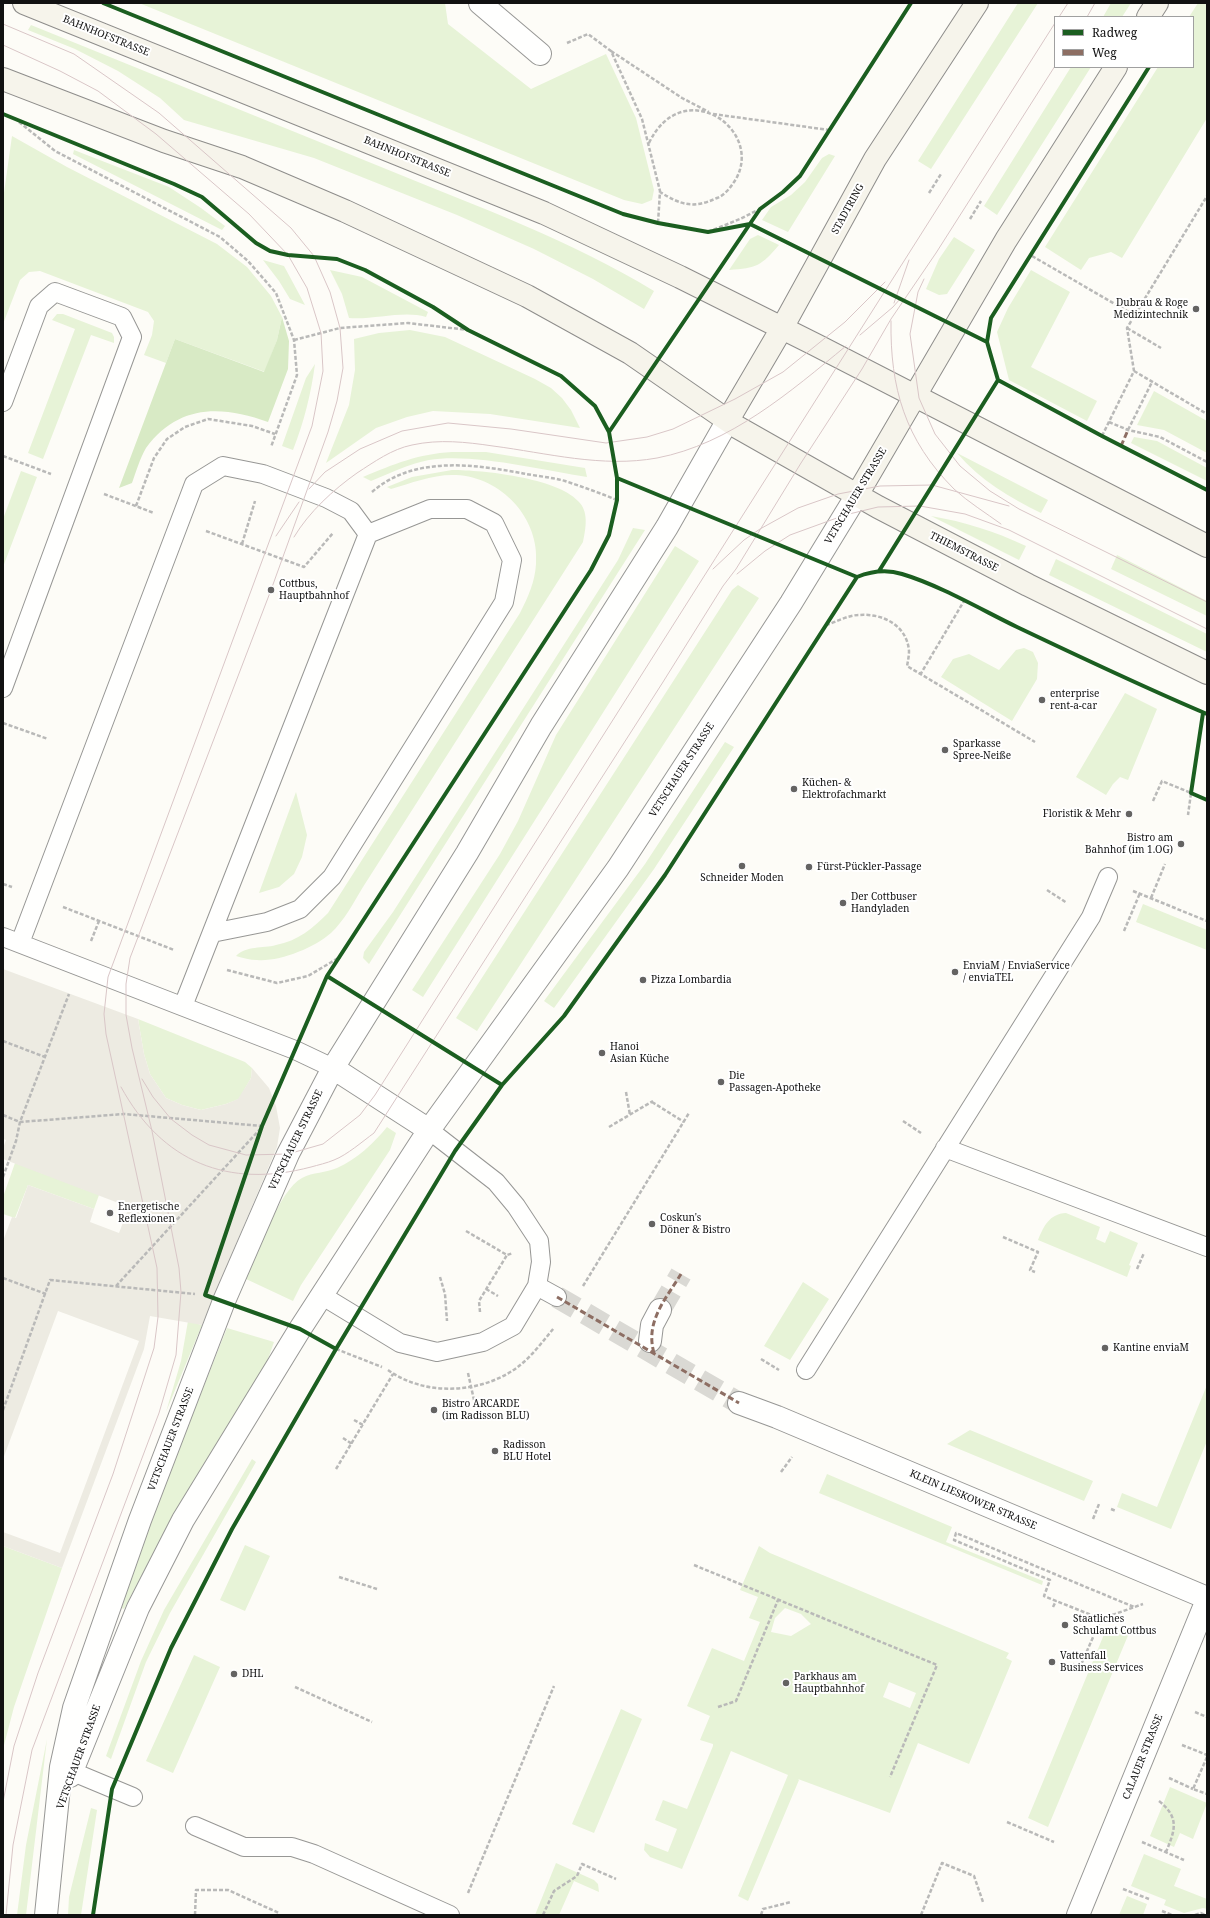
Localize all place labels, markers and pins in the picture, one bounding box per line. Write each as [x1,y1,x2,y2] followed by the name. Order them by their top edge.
[1114,297,1188,320] place label: Dubrau & Roge Medizintechnik
[1191,304,1201,314] marker: Dubrau & Roge Medizintechnik
[279,578,349,602] place label: Cottbus, Hauptbahnhof
[266,585,276,595] marker: Cottbus, Hauptbahnhof
[1050,688,1099,712] place label: enterprise rent-a-car
[1037,695,1047,705] marker: enterprise rent-a-car
[953,738,1011,762] place label: Sparkasse Spree-Neiße
[940,745,950,755] marker: Sparkasse Spree-Neiße
[802,777,886,800] place label: Küchen- & Elektrofachmarkt
[789,784,799,794] marker: Küchen- & Elektrofachmarkt
[1043,808,1121,820] place label: Floristik & Mehr
[1124,809,1134,819] marker: Floristik & Mehr
[1085,832,1173,856] place label: Bistro am Bahnhof (im 1.OG)
[1176,839,1186,849] marker: Bistro am Bahnhof (im 1.OG)
[737,861,747,871] marker: Schneider Moden
[817,861,922,873] place label: Fürst-Pückler-Passage
[804,862,814,872] marker: Fürst-Pückler-Passage
[700,872,784,884] place label: Schneider Moden
[851,891,917,914] place label: Der Cottbuser Handyladen
[838,898,848,908] marker: Der Cottbuser Handyladen
[963,960,1070,984] place label: EnviaM / EnviaService / enviaTEL
[950,967,960,977] marker: EnviaM / EnviaService / enviaTEL
[651,974,732,986] place label: Pizza Lombardia
[638,975,648,985] marker: Pizza Lombardia
[610,1041,669,1064] place label: Hanoi Asian Küche
[597,1048,607,1058] marker: Hanoi Asian Küche
[729,1070,821,1094] place label: Die Passagen-Apotheke
[716,1077,726,1087] marker: Die Passagen-Apotheke
[118,1201,179,1224] place label: Energetische Reflexionen
[105,1208,115,1218] marker: Energetische Reflexionen
[660,1212,730,1236] place label: Coskun's Döner & Bistro
[647,1219,657,1229] marker: Coskun's Döner & Bistro
[1113,1342,1189,1354] place label: Kantine enviaM
[1100,1343,1110,1353] marker: Kantine enviaM
[442,1398,529,1422] place label: Bistro ARCARDE (im Radisson BLU)
[429,1405,439,1415] marker: Bistro ARCARDE (im Radisson BLU)
[503,1439,551,1462] place label: Radisson BLU Hotel
[490,1446,500,1456] marker: Radisson BLU Hotel
[1073,1613,1156,1636] place label: Staatliches Schulamt Cottbus
[1060,1620,1070,1630] marker: Staatliches Schulamt Cottbus
[1060,1650,1143,1674] place label: Vattenfall Business Services
[1047,1657,1057,1667] marker: Vattenfall Business Services
[242,1668,263,1680] place label: DHL
[229,1669,239,1679] marker: DHL
[794,1671,864,1694] place label: Parkhaus am Hauptbahnhof
[781,1678,791,1688] marker: Parkhaus am Hauptbahnhof

